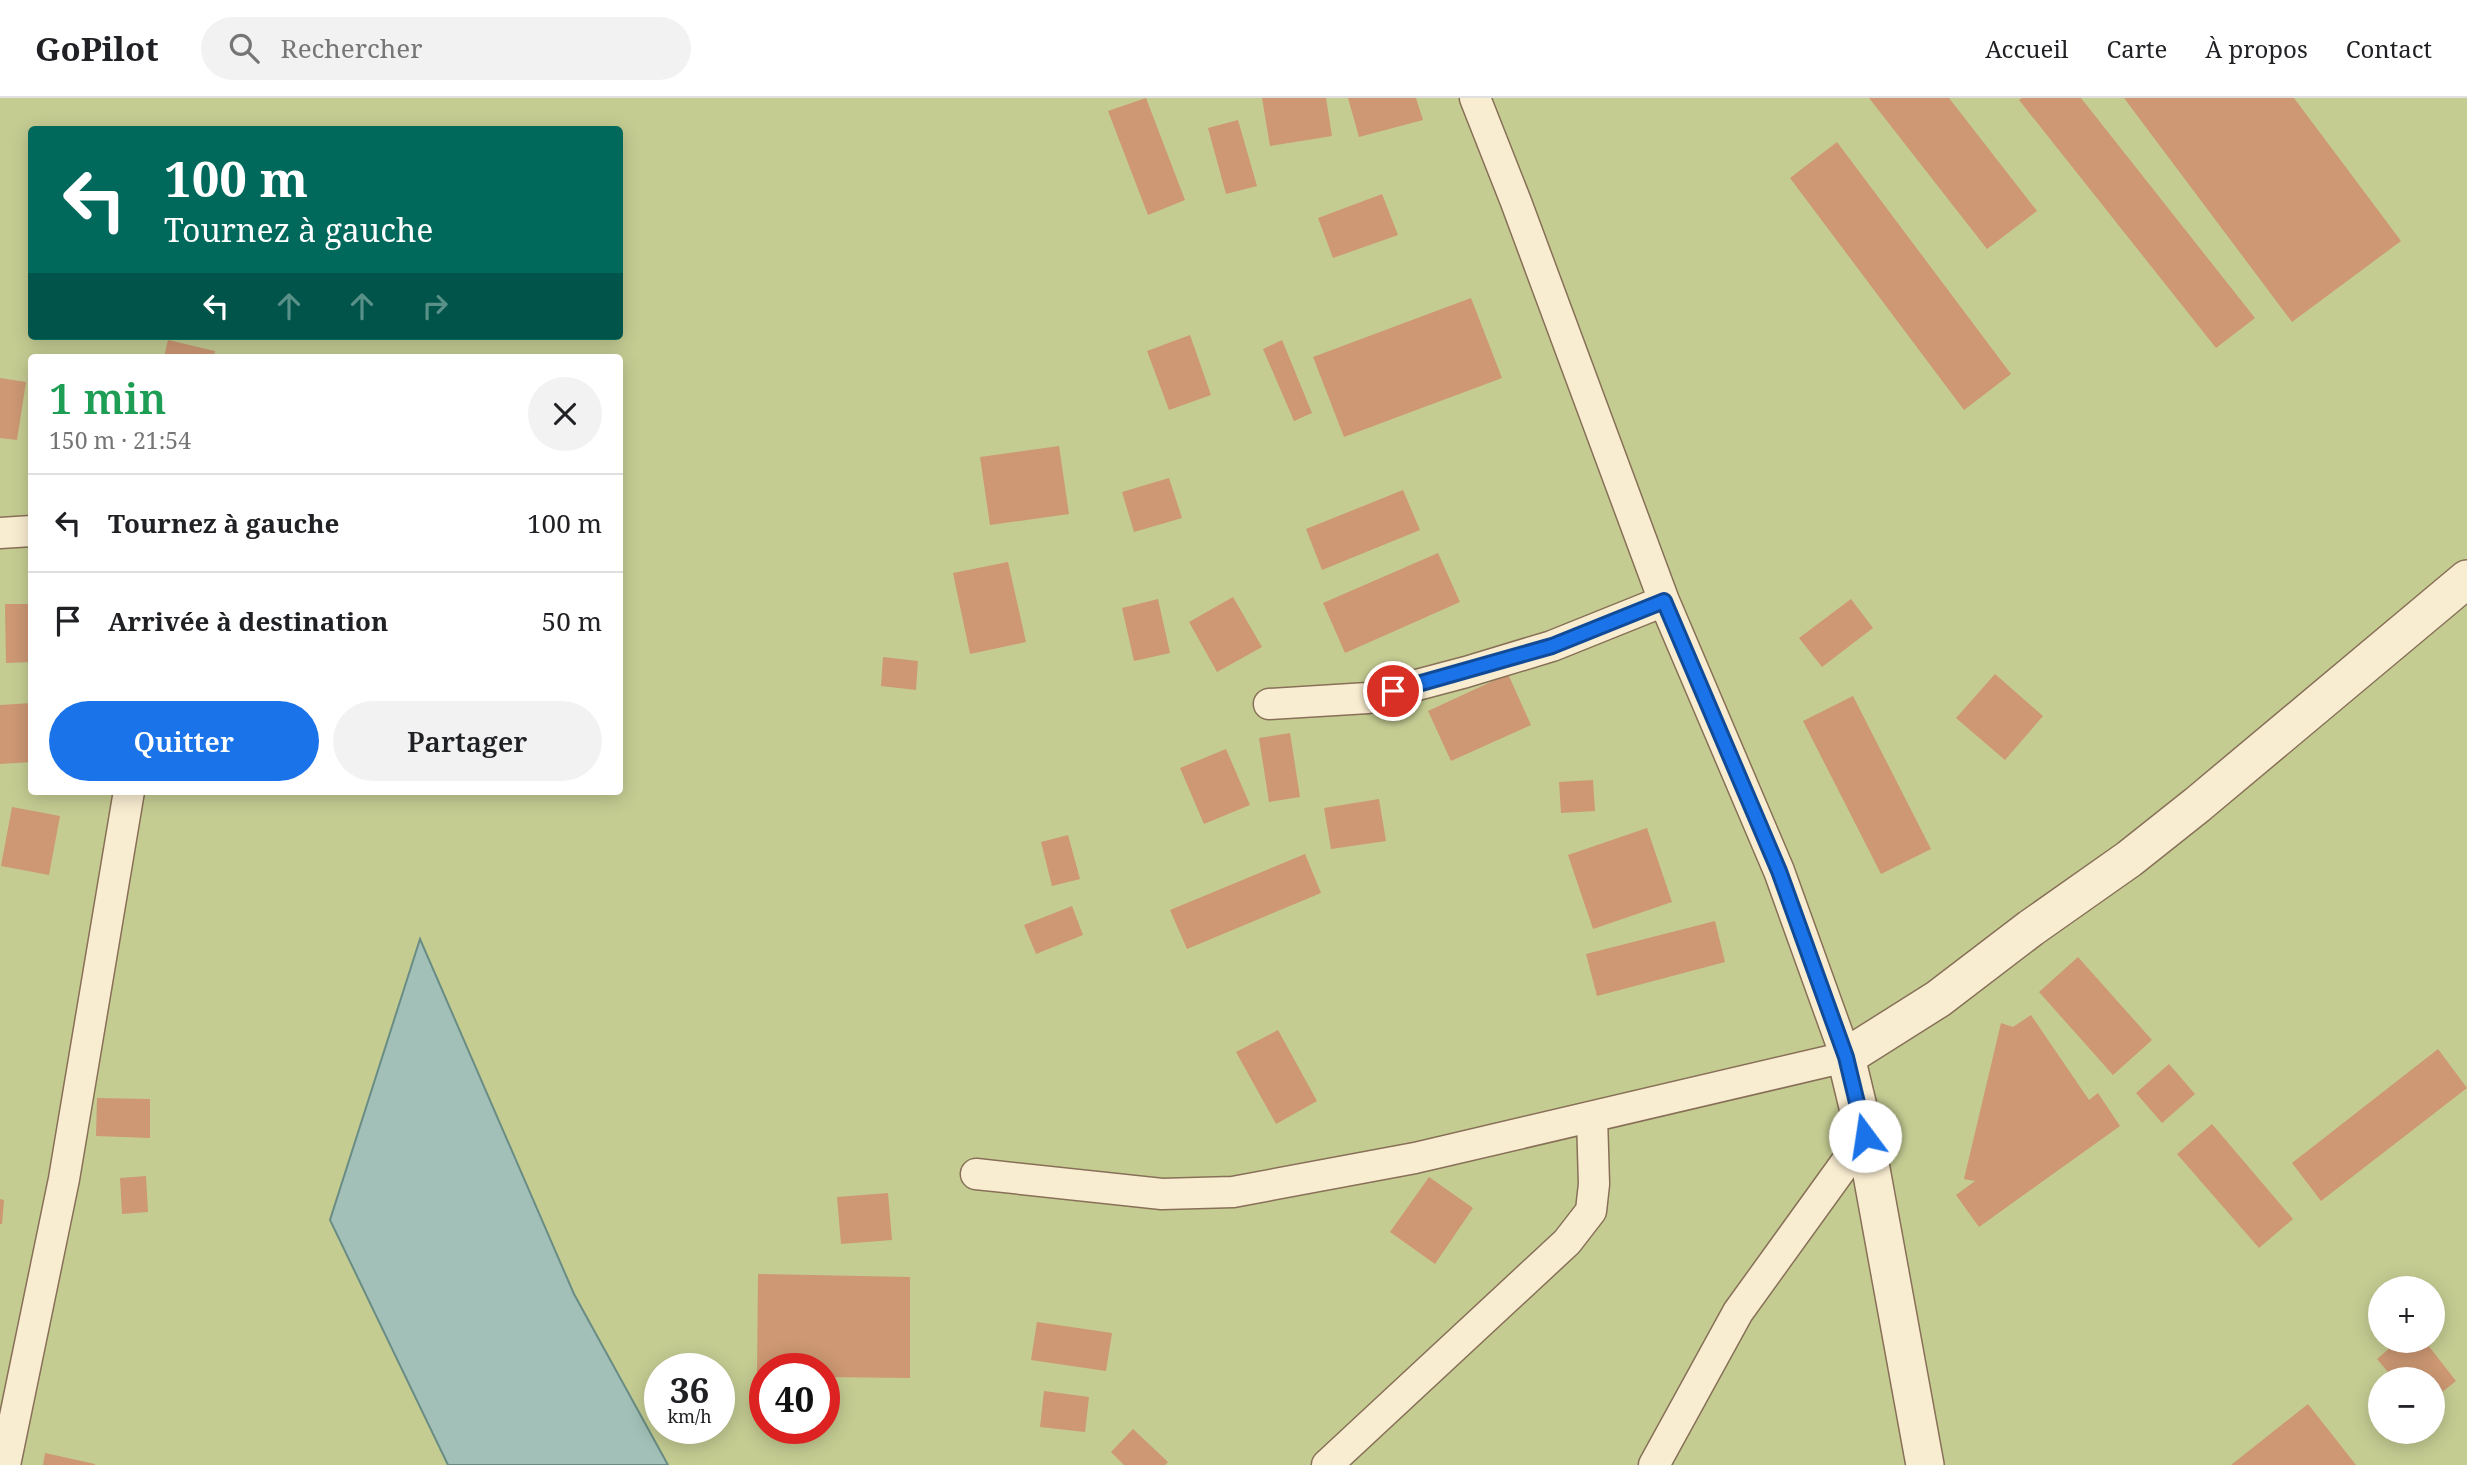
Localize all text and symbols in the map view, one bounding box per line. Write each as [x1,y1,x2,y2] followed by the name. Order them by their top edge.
[201,17,691,80] search box
[35,26,159,71] text: GoPilot
[225,29,263,67] icon: search
[281,30,422,66] text: Rechercher
[1985,32,2068,65] text: Accueil
[2106,32,2167,65] text: Carte
[2205,32,2308,65] text: À propos
[2346,32,2432,65] text: Contact
[164,145,308,211] text: 100 m
[49,154,140,245] icon: left
[164,208,433,251] text: Tournez à gauche
[197,287,235,325] icon: left
[270,287,308,325] icon: ahead
[343,287,381,325] icon: ahead
[416,287,454,325] icon: right
[49,369,166,426] text: 1 min
[528,377,602,451] button: close
[49,424,191,456] text: 150 m · 21:54
[49,504,87,542] icon: left
[108,505,339,541] text: Tournez à gauche
[527,505,602,541] text: 100 m
[49,602,87,640] icon: arrive
[108,603,388,639] text: Arrivée à destination
[542,603,602,639] text: 50 m
[1363,661,1423,721] pin
[1374,672,1412,710] icon: arrive
[49,701,319,781] button: Quitter
[333,701,602,781] button: Partager
[1828,1099,1902,1173] position arrow
[2368,1276,2445,1444] map controls
[2368,1276,2445,1353] button: +
[749,1353,840,1444] speed limit sign: 40
[670,1366,709,1413] text: 36
[2368,1367,2445,1444] button: −
[667,1404,712,1428] text: km/h

